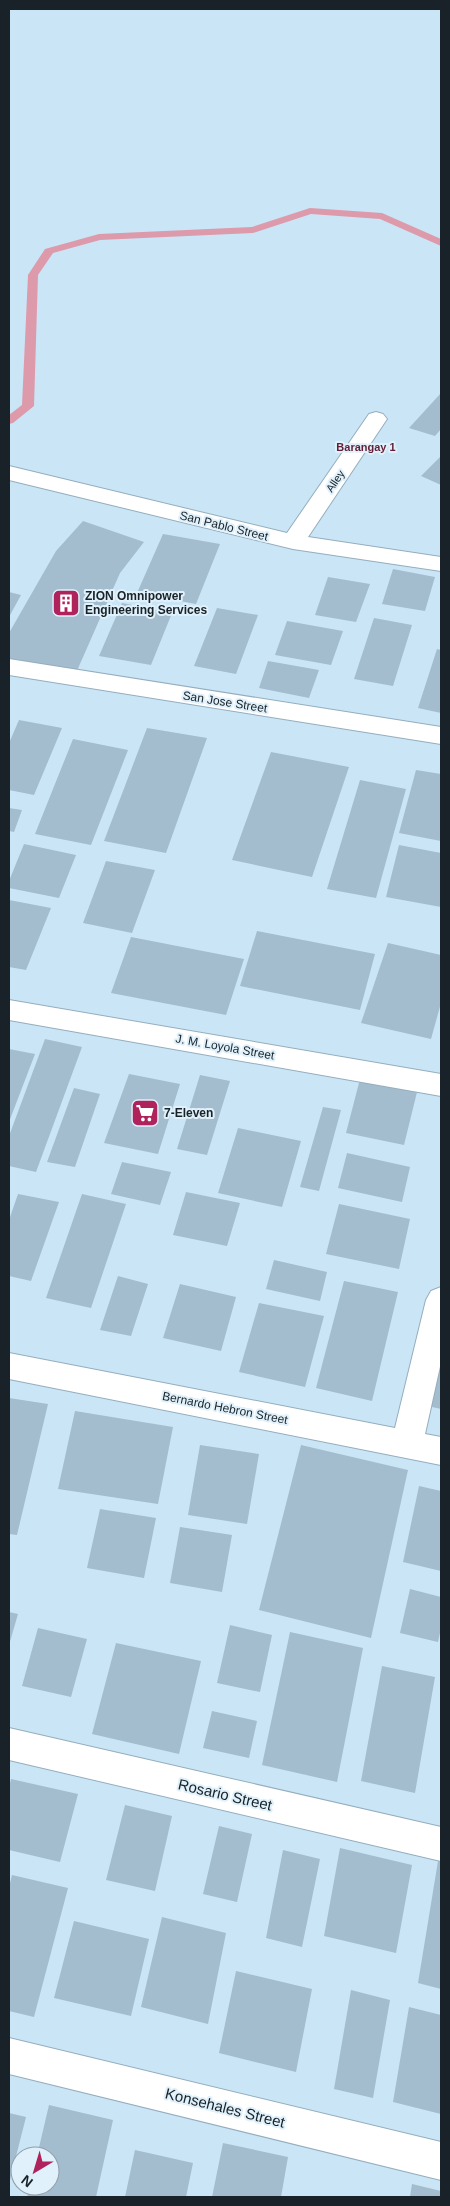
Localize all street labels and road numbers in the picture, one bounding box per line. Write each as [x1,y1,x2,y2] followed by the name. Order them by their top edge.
[323,467,347,494] street label: Alley
[178,508,270,544] street label: San Pablo Street
[182,688,269,716] street label: San Jose Street
[175,1031,276,1063] street label: J. M. Loyola Street
[161,1389,290,1427] street label: Bernardo Hebron Street
[176,1775,275,1814] street label: Rosario Street
[164,2084,287,2131] street label: Konsehales Street

